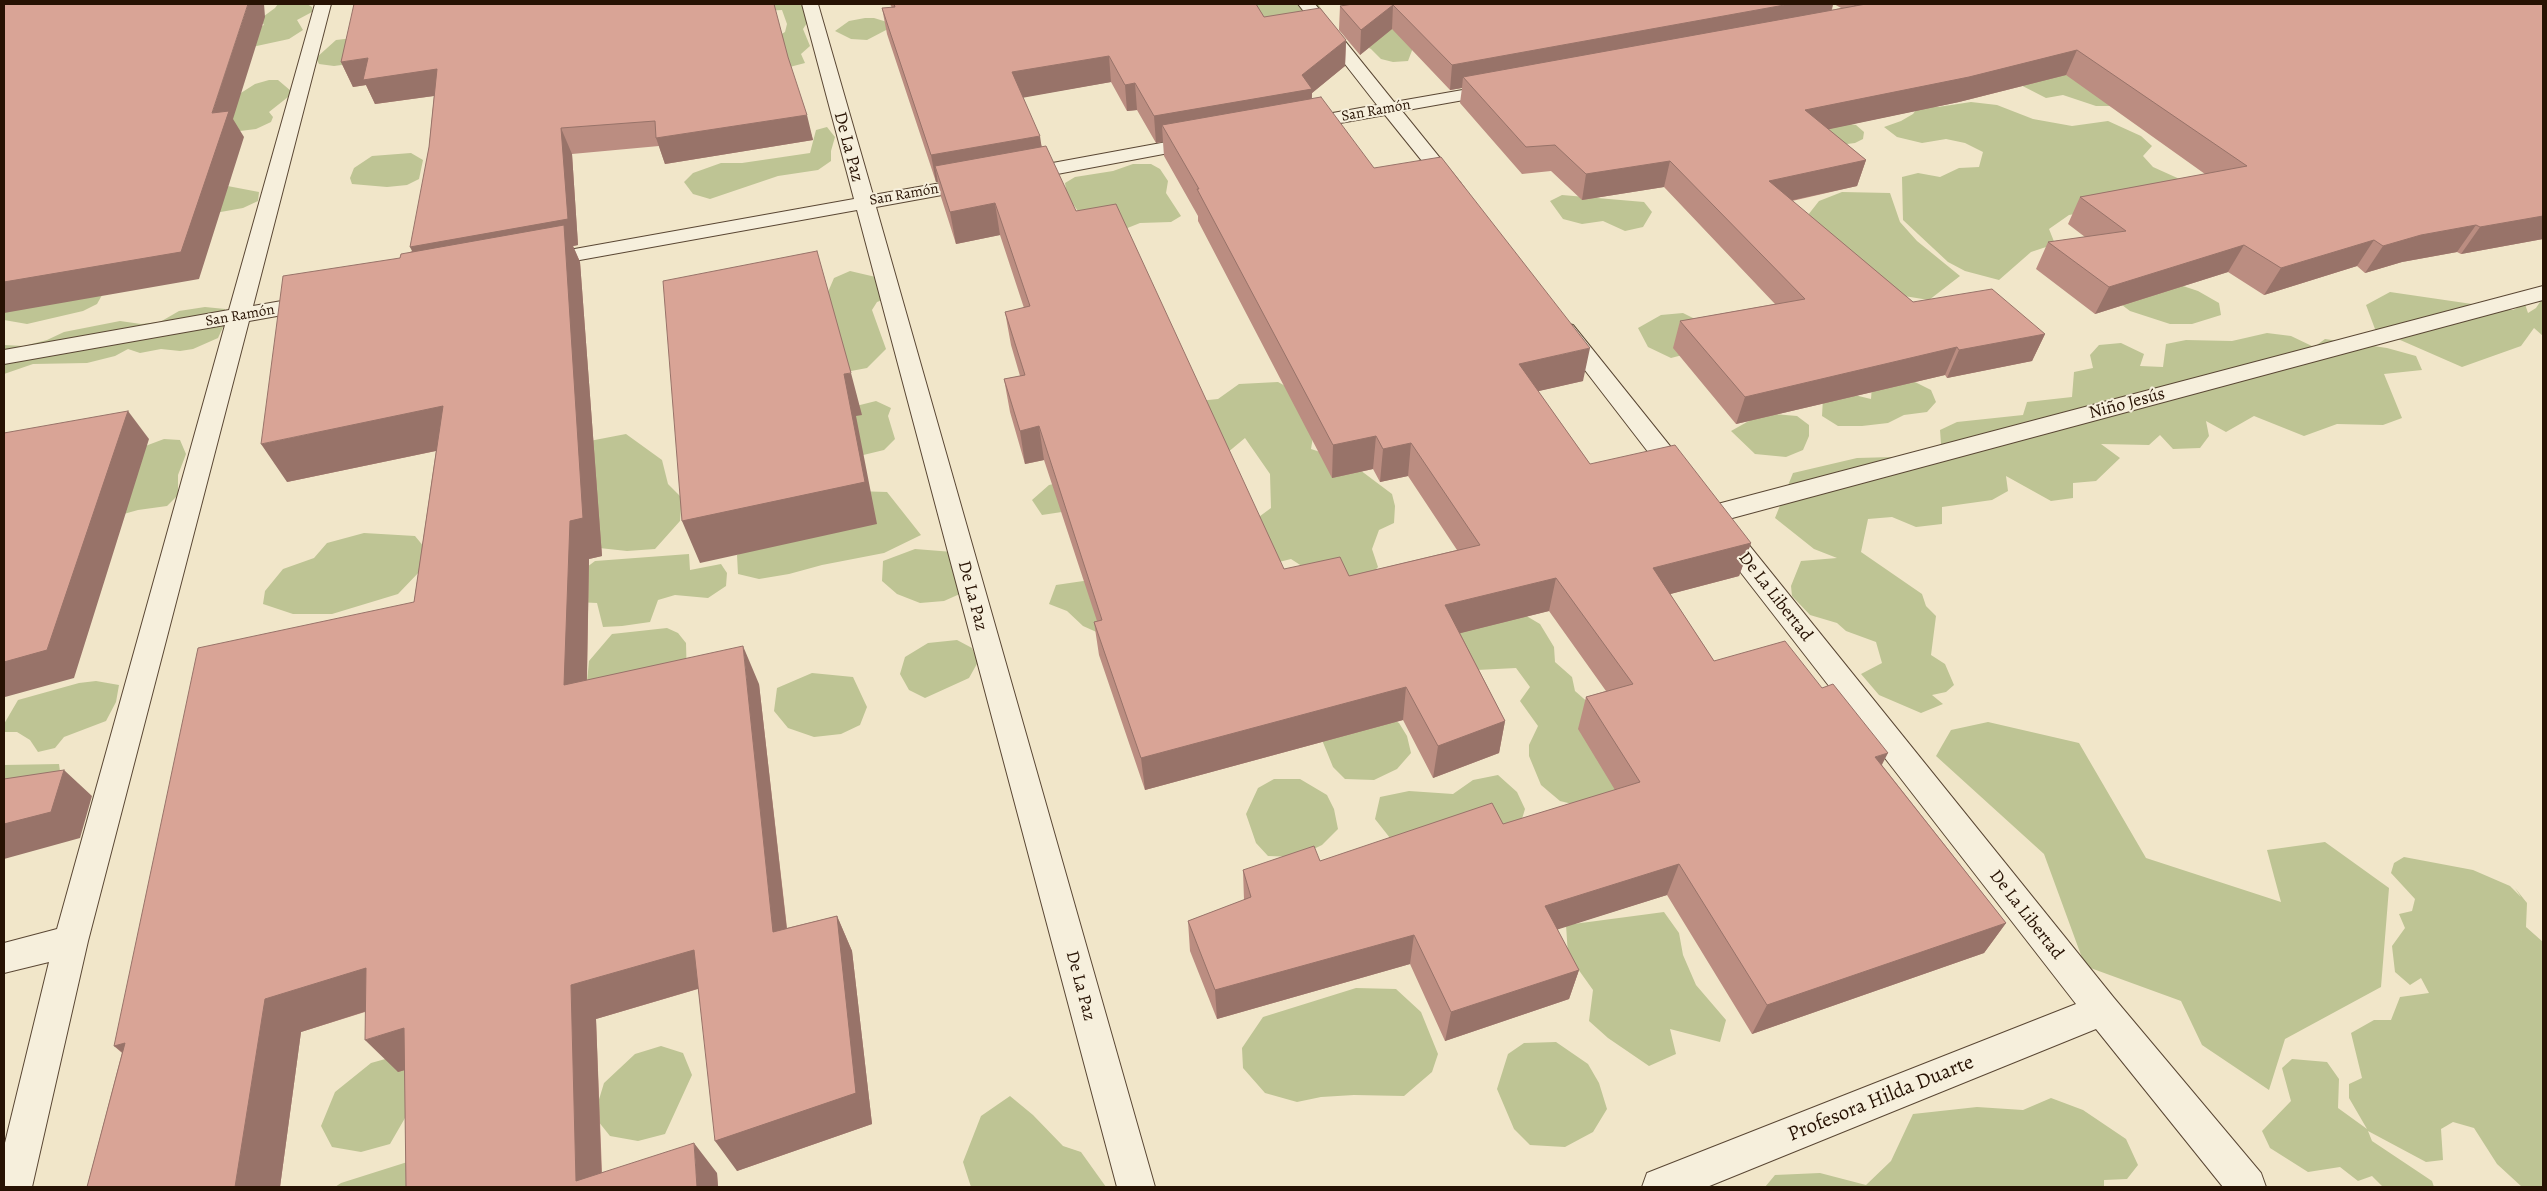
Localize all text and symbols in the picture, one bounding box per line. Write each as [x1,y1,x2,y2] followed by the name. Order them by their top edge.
[1340,96,1412,126] street label: San Ramón
[828,110,868,184] street label: De La Paz
[868,180,940,210] street label: San Ramón
[204,301,276,331] street label: San Ramón
[2087,383,2167,425] street label: Niño Jesús
[1733,548,1817,646] street label: De La Libertad
[952,559,992,633] street label: De La Paz
[1984,866,2068,964] street label: De La Libertad
[1060,949,1100,1023] street label: De La Paz
[1784,1050,1978,1148] street label: Profesora Hilda Duarte

